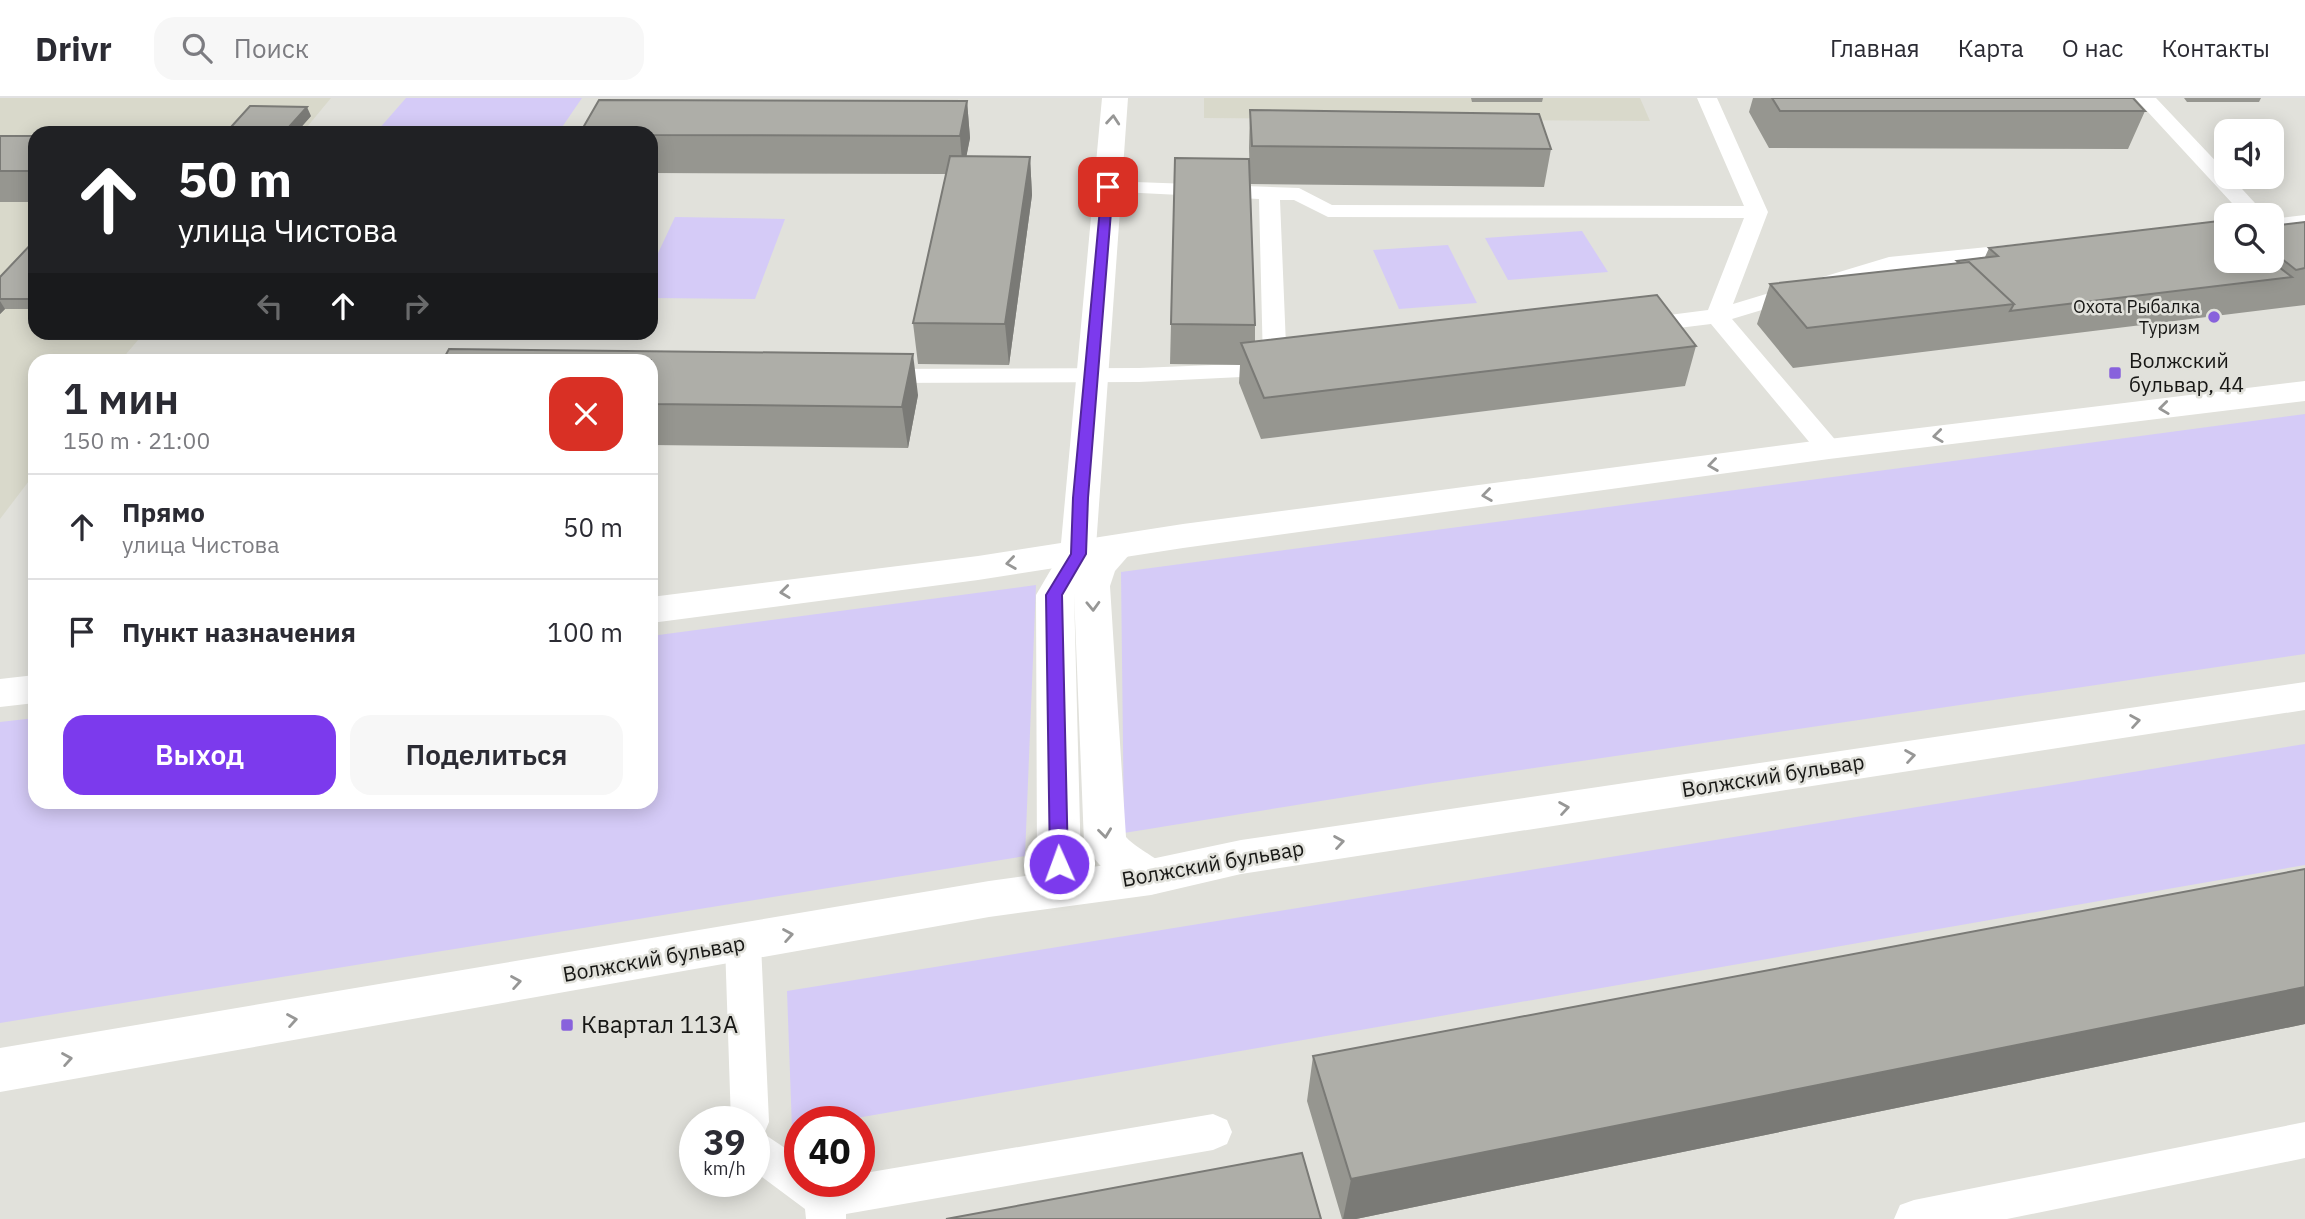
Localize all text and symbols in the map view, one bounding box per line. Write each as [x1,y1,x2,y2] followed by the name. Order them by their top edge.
[154,17,644,80] search box
[35,27,112,70] text: Drivr
[178,29,216,67] icon: search
[234,31,309,65] text: Поиск
[1830,32,1920,64] text: Главная
[1958,32,2024,64] text: Карта
[2062,32,2123,64] text: О нас
[2161,32,2270,64] text: Контакты
[1105,114,1120,125] one-way arrow
[2214,119,2284,273] map controls
[2214,119,2284,189] button: sound
[178,147,292,210] text: 50 m
[63,154,154,245] icon: ahead
[1078,157,1138,217] pin
[1089,168,1127,206] icon: arrive
[2214,203,2284,273] button: search
[178,209,397,251] text: улица Чистова
[251,287,289,325] icon: left
[324,287,362,325] icon: ahead
[397,287,435,325] icon: right
[2073,295,2200,339] place label: Охота Рыбалка Туризм
[2206,309,2222,325] marker: Охота Рыбалка Туризм
[2129,346,2244,398] place label: Волжский бульвар, 44
[2107,365,2123,381] marker: Волжский бульвар, 44
[63,371,179,426] text: 1 мин
[549,377,623,451] button: close
[2158,401,2170,416] one-way arrow
[63,425,210,455] text: 150 m · 21:00
[1933,428,1944,443] one-way arrow
[1707,457,1719,472] one-way arrow
[1482,488,1493,503] one-way arrow
[122,495,205,529] text: Прямо
[63,508,101,546] icon: ahead
[563,510,623,544] text: 50 m
[122,529,280,559] text: улица Чистова
[1005,556,1017,571] one-way arrow
[779,585,791,600] one-way arrow
[1086,601,1101,612] one-way arrow
[63,613,101,651] icon: arrive
[122,615,356,649] text: Пункт назначения
[547,615,623,649] text: 100 m
[2129,714,2141,729] one-way arrow
[63,715,336,795] button: Выход
[350,715,623,795] button: Поделиться
[1680,747,1866,803] street label: Волжский бульвар
[1904,748,1916,763] one-way arrow
[1558,801,1570,816] one-way arrow
[1022,827,1096,901] position arrow
[1098,827,1113,839] one-way arrow
[1120,833,1306,893] street label: Волжский бульвар
[1333,835,1345,850] one-way arrow
[561,928,747,988] street label: Волжский бульвар
[782,928,794,943] one-way arrow
[510,975,522,990] one-way arrow
[581,1008,738,1040] place label: Квартал 113А
[286,1013,297,1028] one-way arrow
[559,1017,575,1033] marker: Квартал 113А
[61,1052,73,1067] one-way arrow
[784,1106,875,1197] speed limit sign: 40
[703,1119,746,1165] text: 39
[703,1157,746,1180] text: km/h

